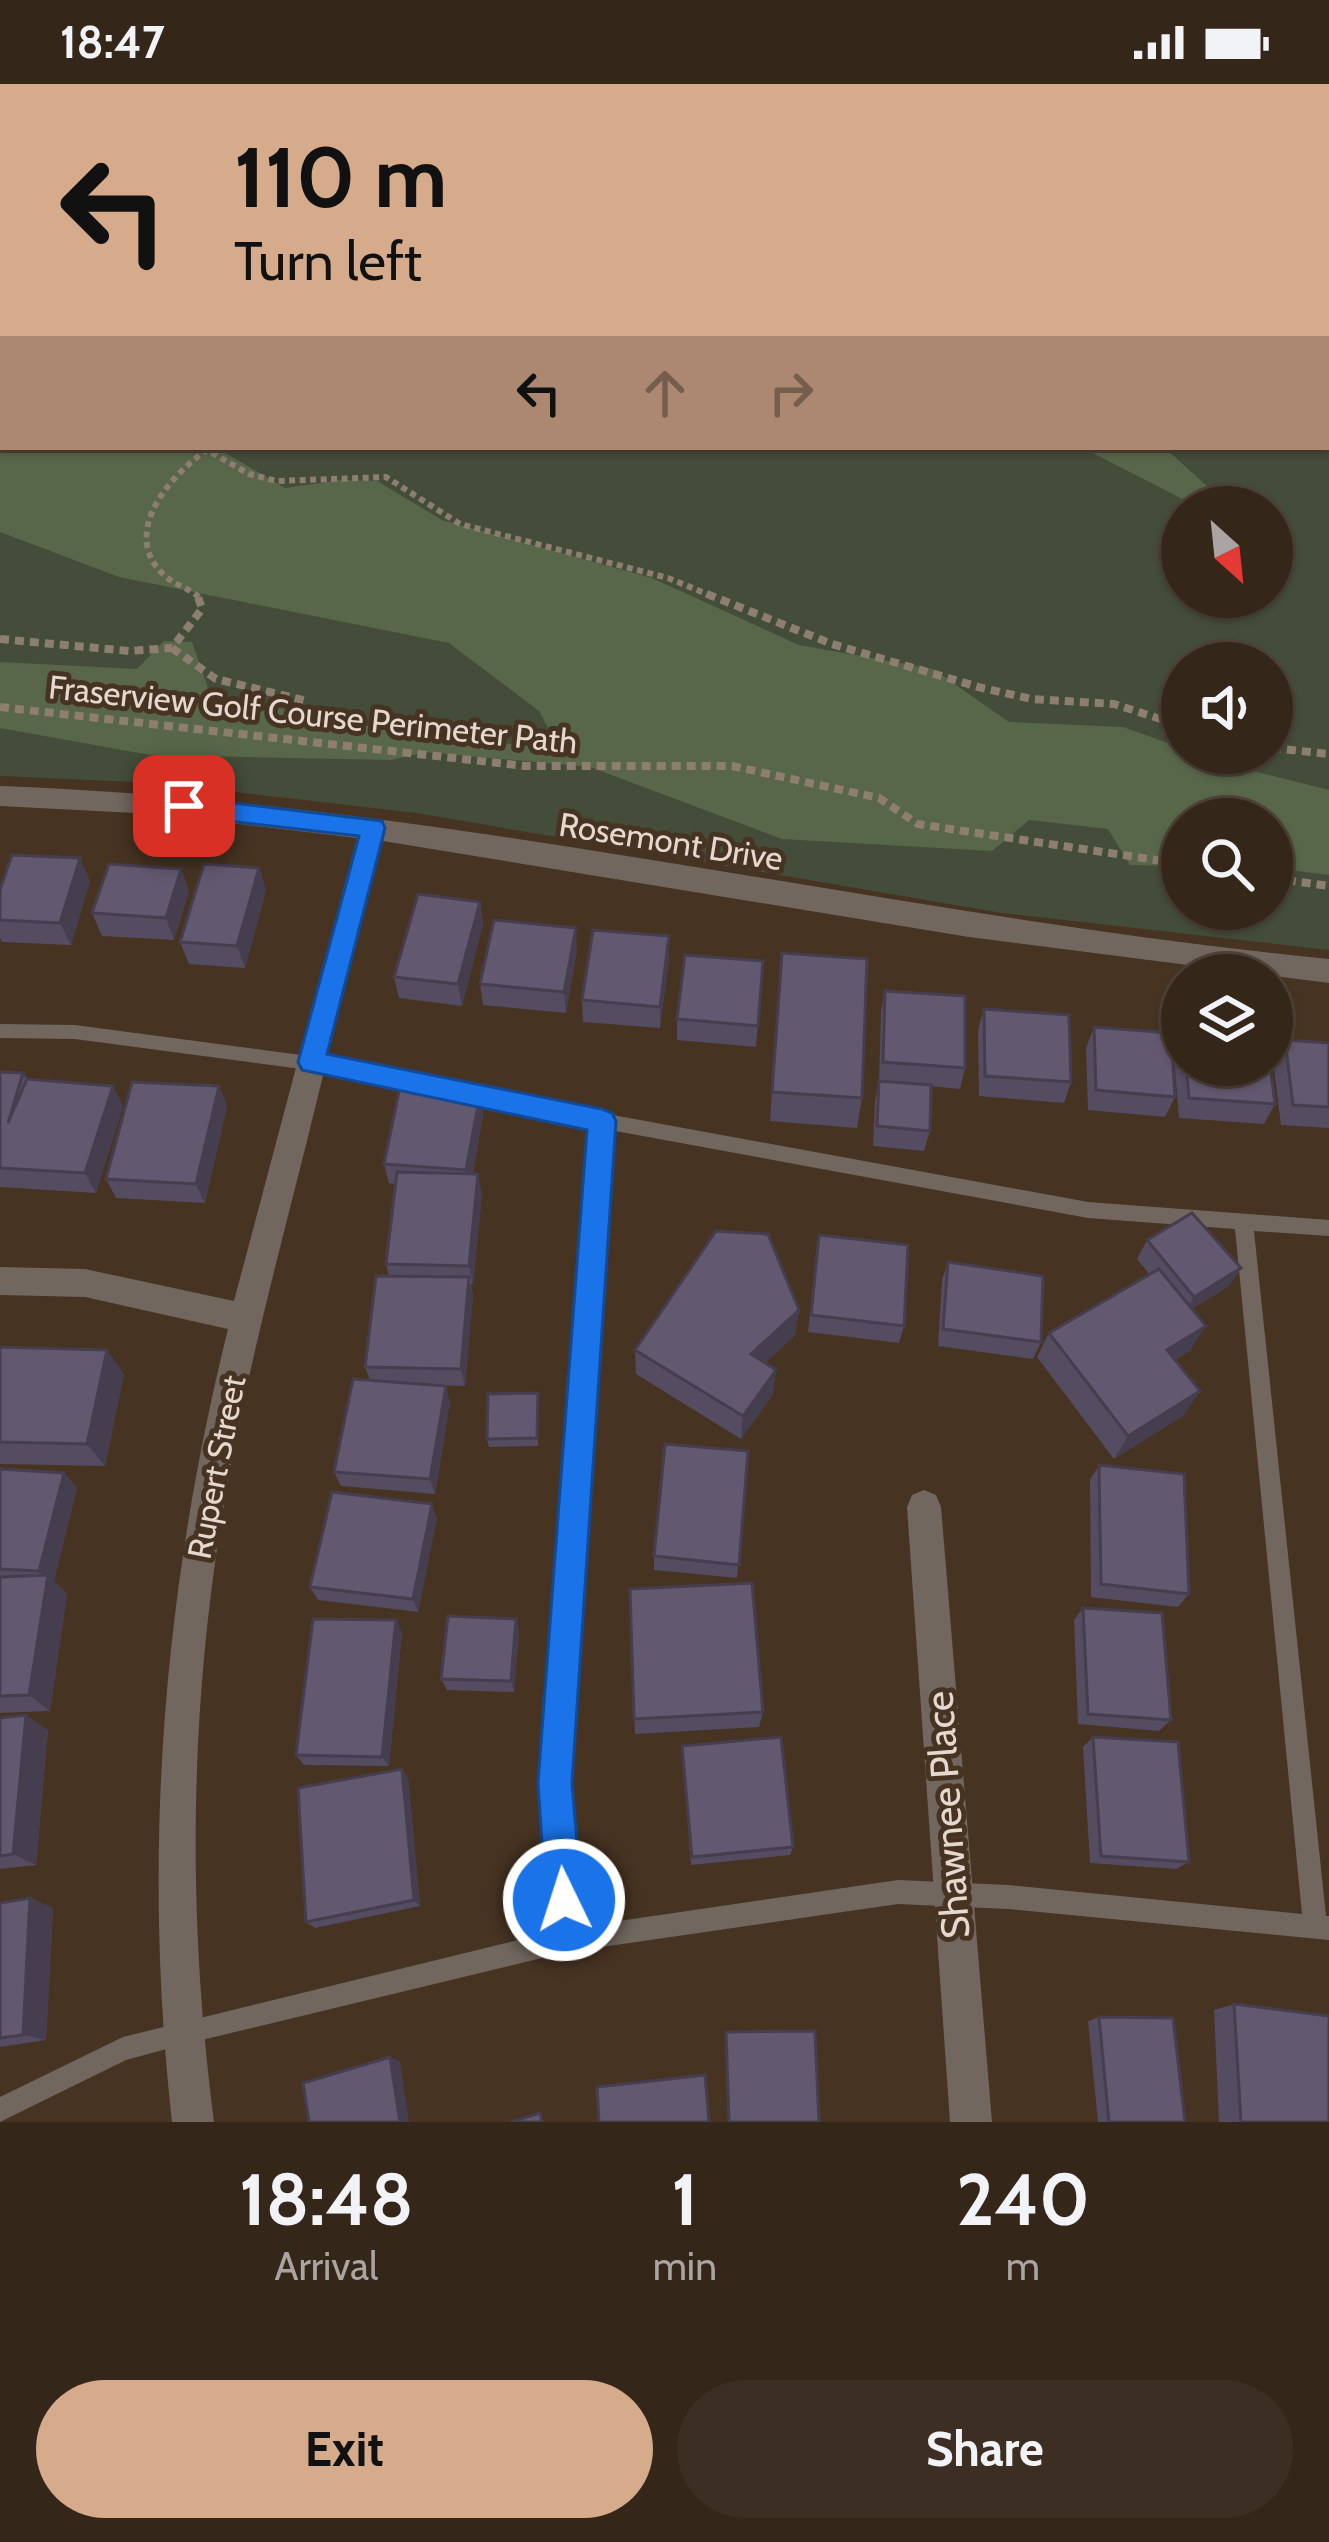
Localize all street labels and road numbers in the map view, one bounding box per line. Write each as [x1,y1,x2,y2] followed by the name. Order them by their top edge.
[47,666,579,762] street label: Fraserview Golf Course Perimeter Path
[556,804,786,878] street label: Rosemont Drive
[179,1372,253,1562] street label: Rupert Street
[914,1690,980,1940] street label: Shawnee Place

